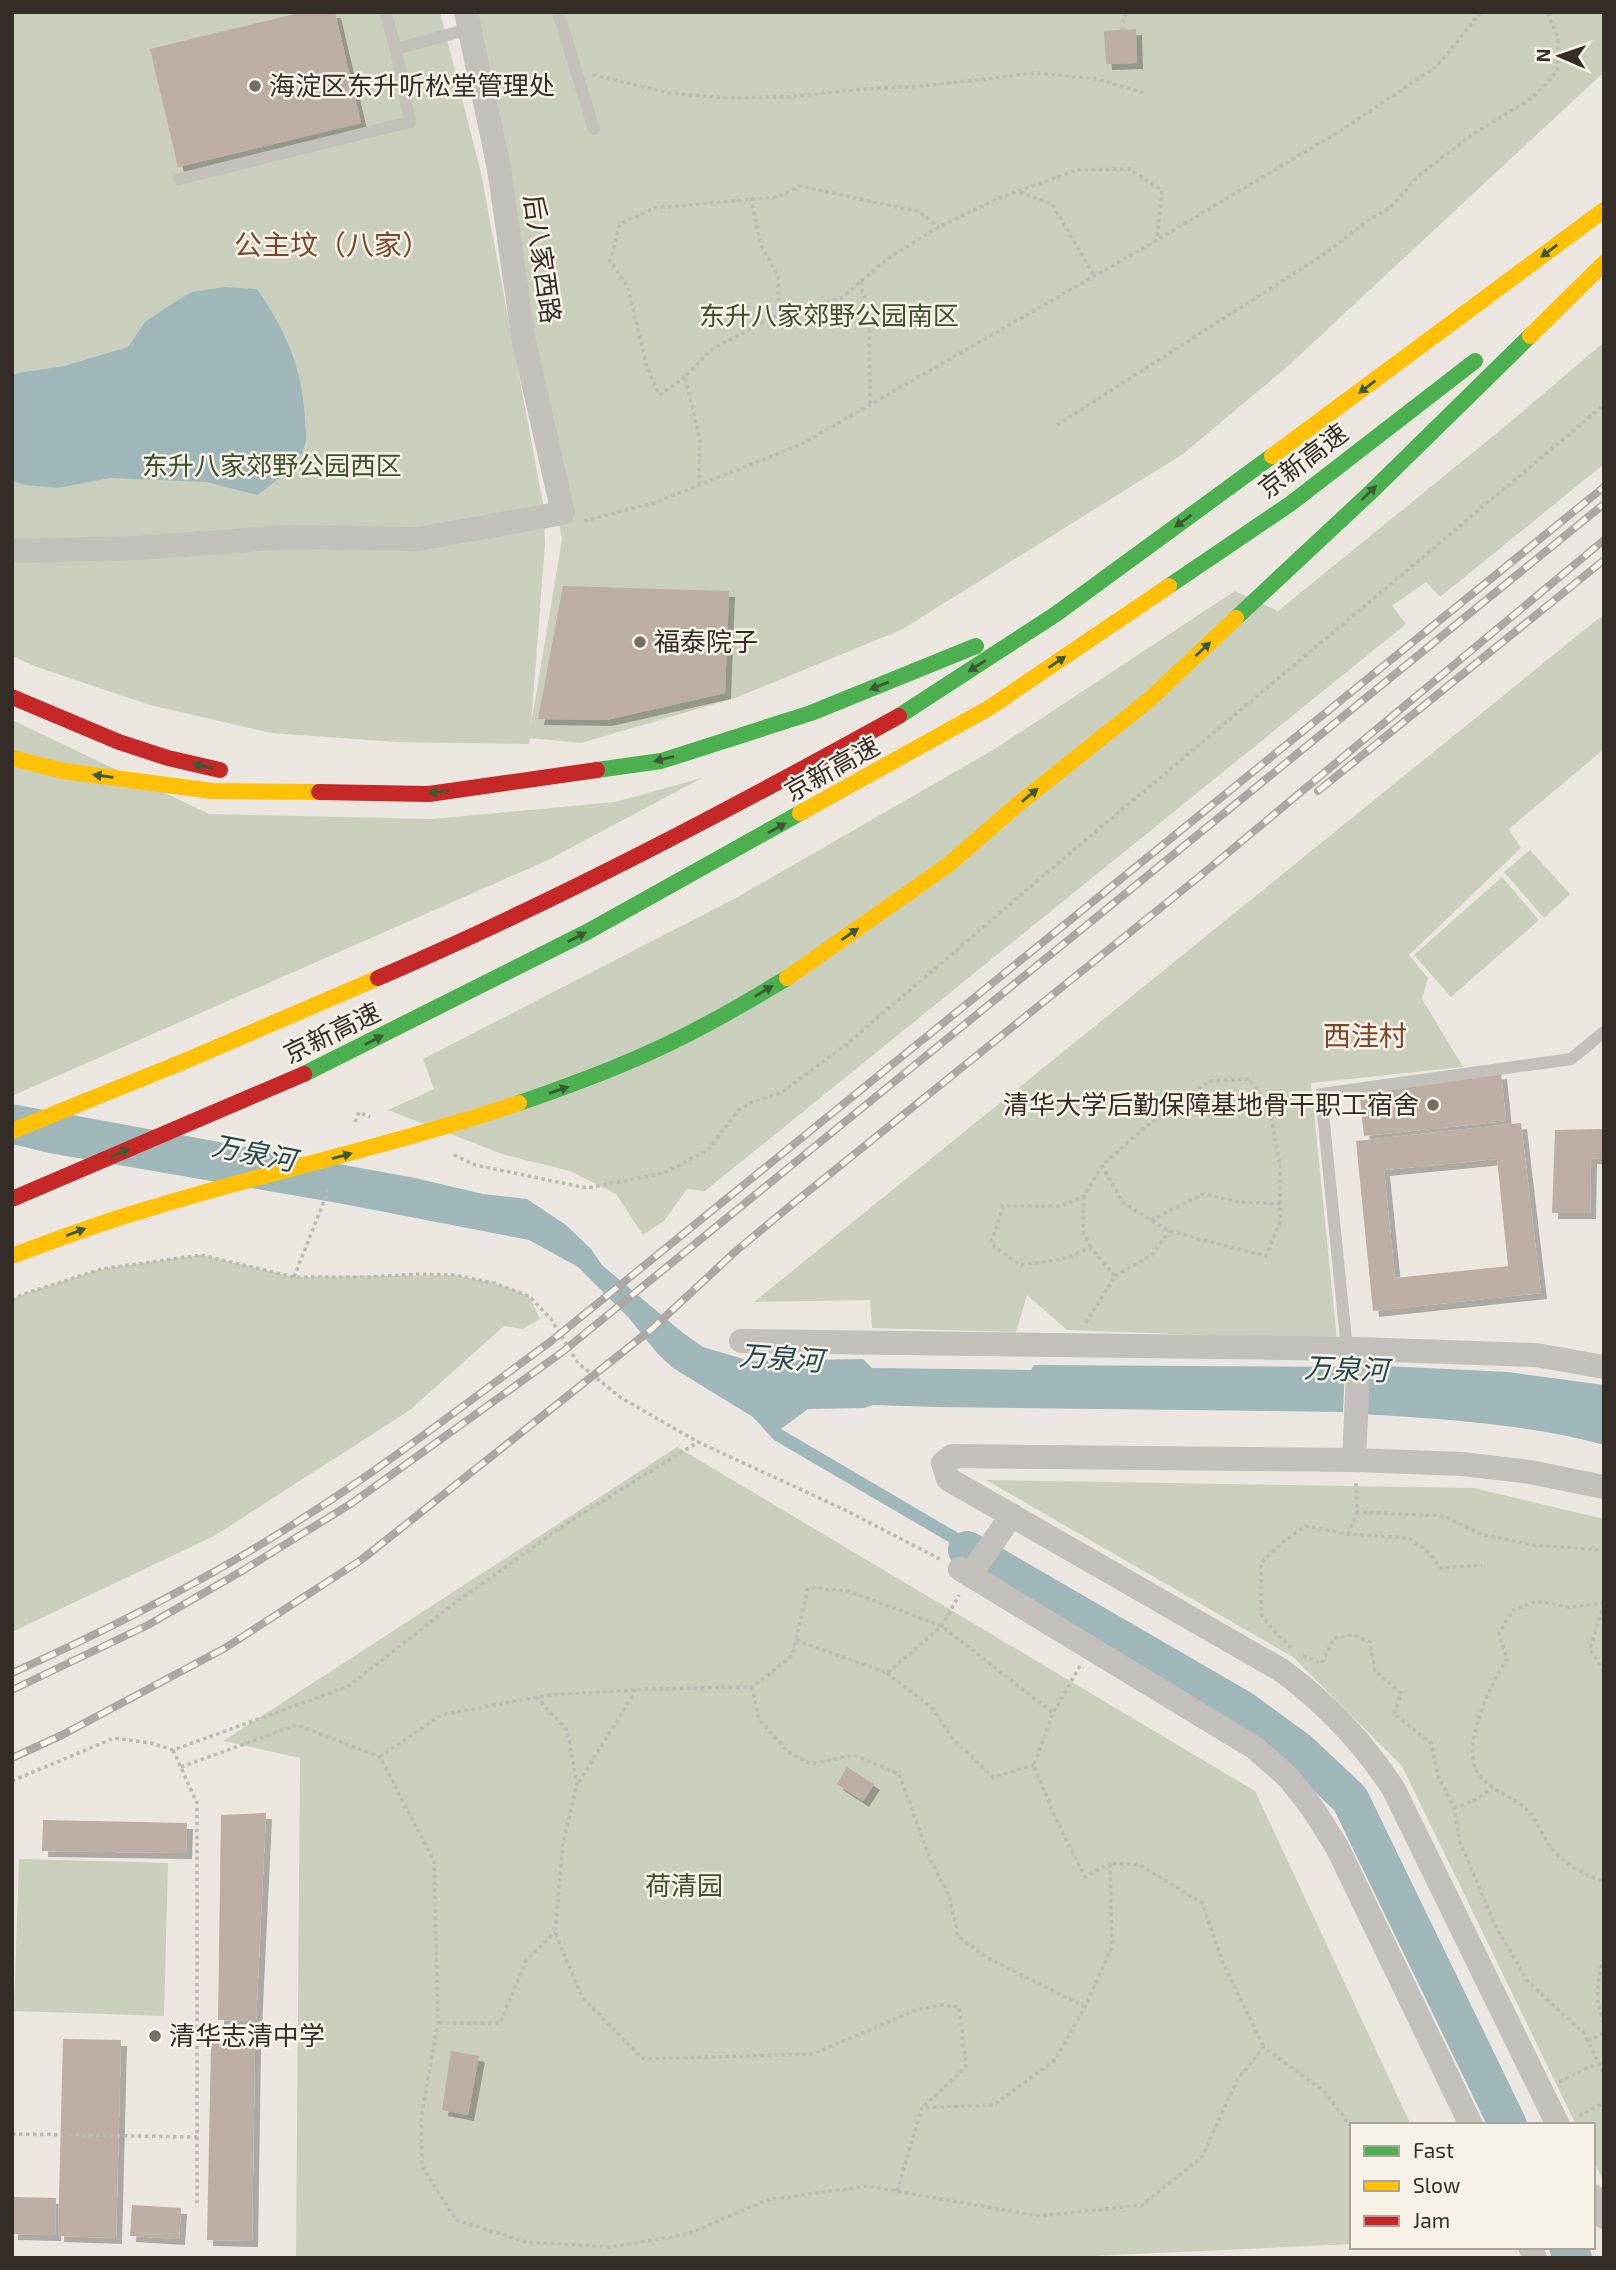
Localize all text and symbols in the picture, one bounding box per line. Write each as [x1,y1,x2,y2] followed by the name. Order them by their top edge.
[1525,21,1595,91] north arrow
[1531,48,1554,63] text: N
[269,69,555,100] place label: 海淀区东升听松堂管理处
[247,78,263,94] marker: 海淀区东升听松堂管理处
[519,192,568,325] street label: 后八家西路
[234,227,430,261] district label: 公主坟（八家）
[1540,244,1558,258] one-way arrow
[699,299,959,330] park label: 东升八家郊野公园南区
[1358,379,1376,394] one-way arrow
[1251,416,1353,503] street label: 京新高速
[142,449,402,480] park label: 东升八家郊野公园西区
[1361,484,1378,501] one-way arrow
[1174,514,1192,528] one-way arrow
[654,625,758,656] place label: 福泰院子
[632,634,648,650] marker: 福泰院子
[1195,640,1212,657] one-way arrow
[1048,655,1066,669] one-way arrow
[968,659,986,673] one-way arrow
[868,680,889,691] one-way arrow
[778,729,884,806] street label: 京新高速
[653,754,675,765] one-way arrow
[192,760,214,771] one-way arrow
[92,771,114,782] one-way arrow
[428,787,450,798] one-way arrow
[1020,788,1038,803] one-way arrow
[767,822,787,834] one-way arrow
[841,928,859,942] one-way arrow
[567,931,587,943] one-way arrow
[754,986,774,998] one-way arrow
[278,995,385,1068] street label: 京新高速
[1323,1018,1407,1052] district label: 西洼村
[364,1034,384,1045] one-way arrow
[549,1084,570,1095] one-way arrow
[1003,1088,1419,1119] place label: 清华大学后勤保障基地骨干职工宿舍
[1425,1097,1441,1113] marker: 清华大学后勤保障基地骨干职工宿舍
[210,1127,304,1178] water label: 万泉河
[110,1147,130,1159] one-way arrow
[332,1151,353,1161] one-way arrow
[66,1227,87,1238] one-way arrow
[738,1337,829,1377] water label: 万泉河
[1303,1350,1394,1387] water label: 万泉河
[645,1869,723,1900] park label: 荷清园
[169,2019,325,2050] place label: 清华志清中学
[147,2028,163,2044] marker: 清华志清中学
[1350,2123,1595,2249] legend
[1413,2137,1454,2162] text: Fast
[1413,2172,1460,2197] text: Slow
[1413,2207,1450,2232] text: Jam

